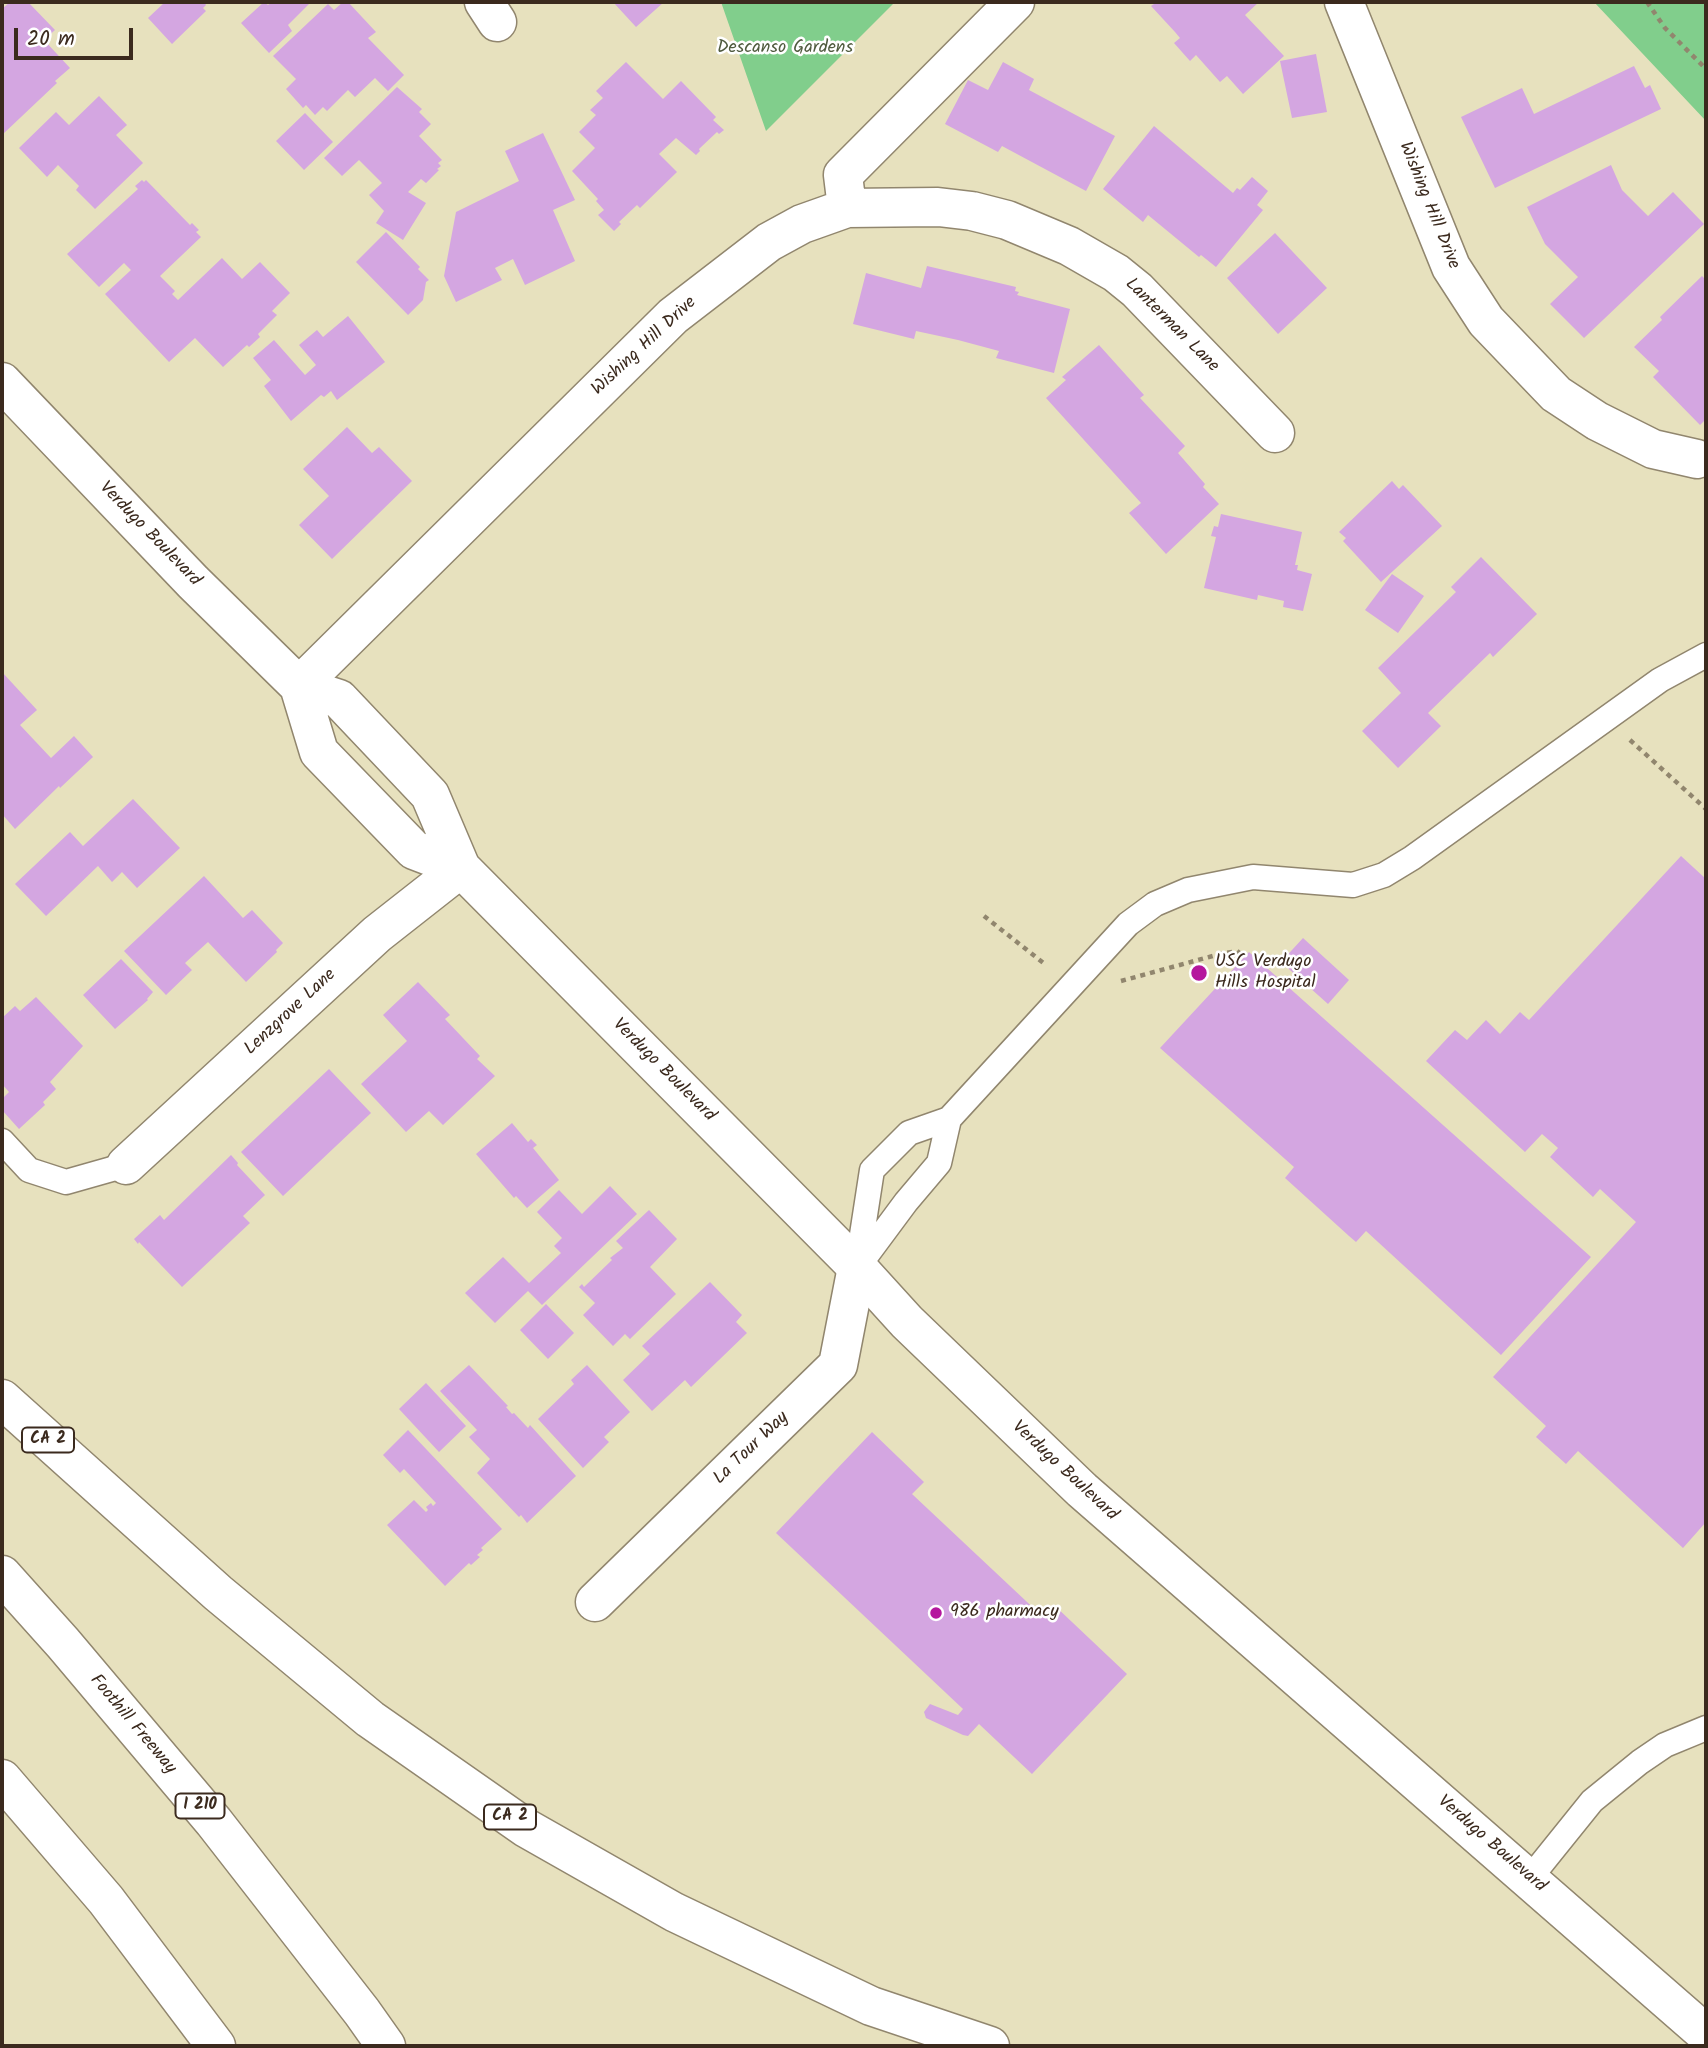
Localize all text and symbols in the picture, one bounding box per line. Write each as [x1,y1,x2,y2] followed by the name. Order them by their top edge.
[18,14,136,58] scale bar
[27,23,75,56] text: 20 m
[717,38,853,60] park label: Descanso Gardens
[1393,139,1463,273] street label: Wishing Hill Drive
[1119,274,1223,378] street label: Lanterman Lane
[588,293,702,401] street label: Wishing Hill Drive
[94,478,204,592] street label: Verdugo Boulevard
[1215,952,1316,995] place label: USC Verdugo Hills Hospital
[1189,963,1209,983] marker: USC Verdugo Hills Hospital
[241,965,341,1061] street label: Lenzgrove Lane
[607,1015,719,1127] street label: Verdugo Boulevard
[710,1408,794,1490] street label: La Tour Way
[1007,1417,1121,1527] street label: Verdugo Boulevard
[22,1428,74,1452] road number: CA 2
[950,1602,1059,1624] place label: 986 pharmacy
[928,1605,944,1621] marker: 986 pharmacy
[84,1671,180,1779] street label: Foothill Freeway
[1432,1792,1550,1898] street label: Verdugo Boulevard
[176,1794,224,1818] road number: I 210
[484,1804,536,1829] road number: CA 2

